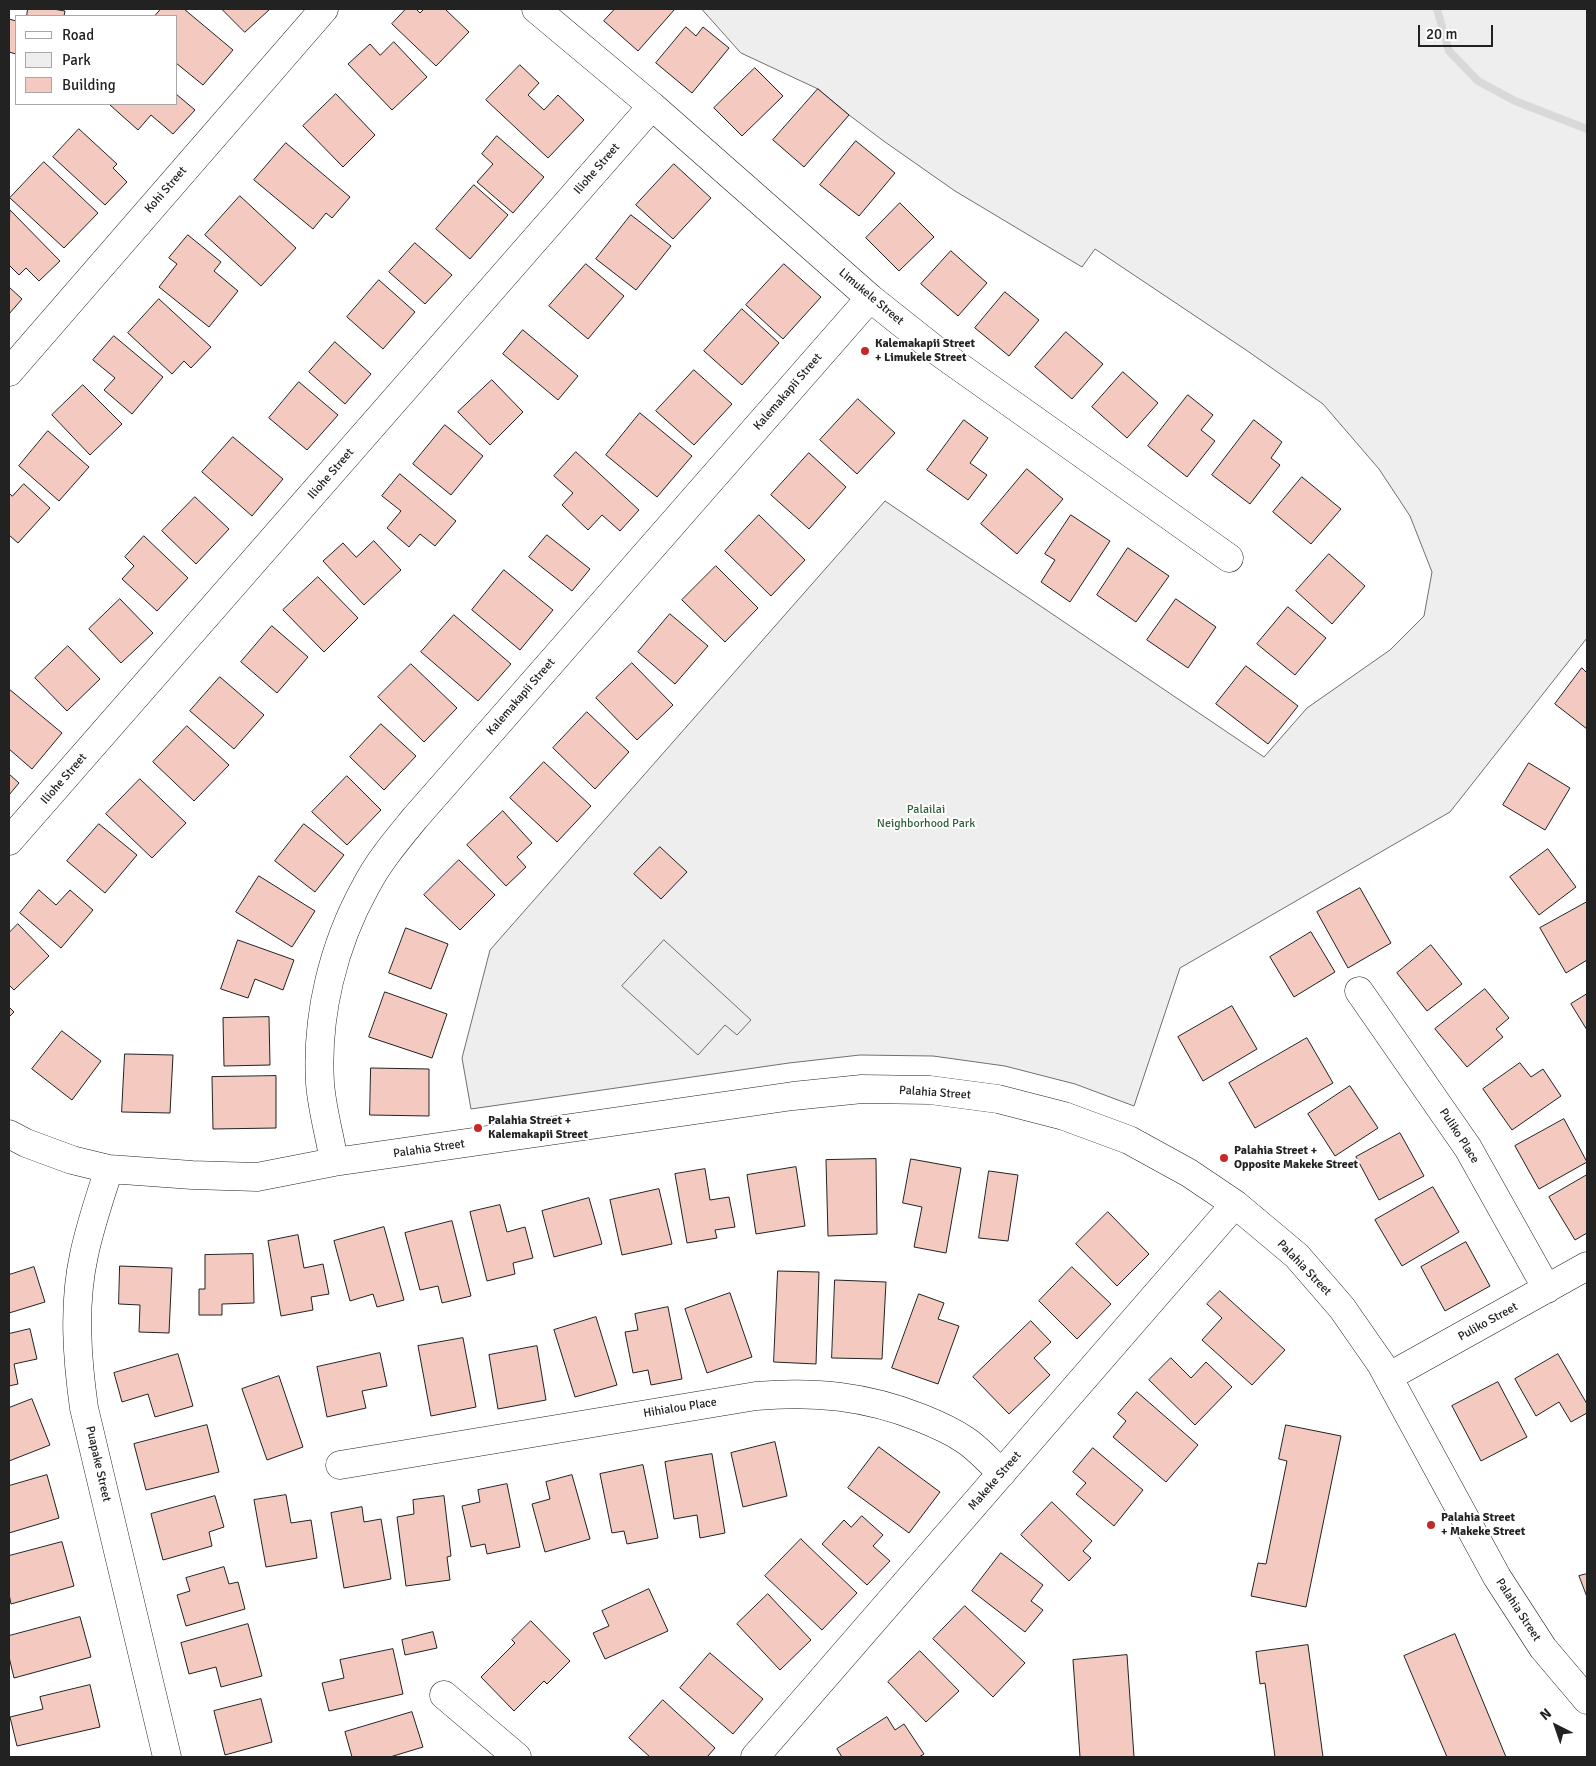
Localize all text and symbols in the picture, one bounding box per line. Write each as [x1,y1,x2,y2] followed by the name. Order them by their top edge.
[15,15,178,105] legend
[1421,15,1496,47] scale bar
[1426,25,1457,43] text: 20 m
[62,26,94,44] text: Road
[62,51,91,69] text: Park
[62,76,116,94] text: Building
[571,141,623,197] street label: Iliohe Street
[142,164,190,216] street label: Kohi Street
[836,266,906,328] street label: Limukele Street
[875,337,975,365] place label: Kalemakapii Street + Limukele Street
[859,345,871,357] marker: Kalemakapii Street + Limukele Street
[751,351,825,433] street label: Kalemakapii Street
[305,446,357,502] street label: Iliohe Street
[484,656,558,738] street label: Kalemakapii Street
[38,751,90,807] street label: Iliohe Street
[877,803,975,831] park label: Palailai Neighborhood Park
[899,1083,971,1103] street label: Palahia Street
[1436,1106,1482,1166] street label: Puliko Place
[488,1114,588,1142] place label: Palahia Street + Kalemakapii Street
[472,1122,484,1134] marker: Palahia Street + Kalemakapii Street
[392,1137,466,1161] street label: Palahia Street
[1234,1144,1358,1172] place label: Palahia Street + Opposite Makeke Street
[1218,1152,1230,1164] marker: Palahia Street + Opposite Makeke Street
[1274,1237,1334,1299] street label: Palahia Street
[1456,1300,1520,1344] street label: Puliko Street
[642,1395,718,1421] street label: Hihialou Place
[82,1425,114,1503] street label: Puapake Street
[966,1449,1024,1513] street label: Makeke Street
[1441,1511,1525,1539] place label: Palahia Street + Makeke Street
[1425,1519,1437,1531] marker: Palahia Street + Makeke Street
[1492,1576,1544,1644] street label: Palahia Street
[1531,1701,1581,1751] north arrow
[1537,1705,1555,1724] text: N

